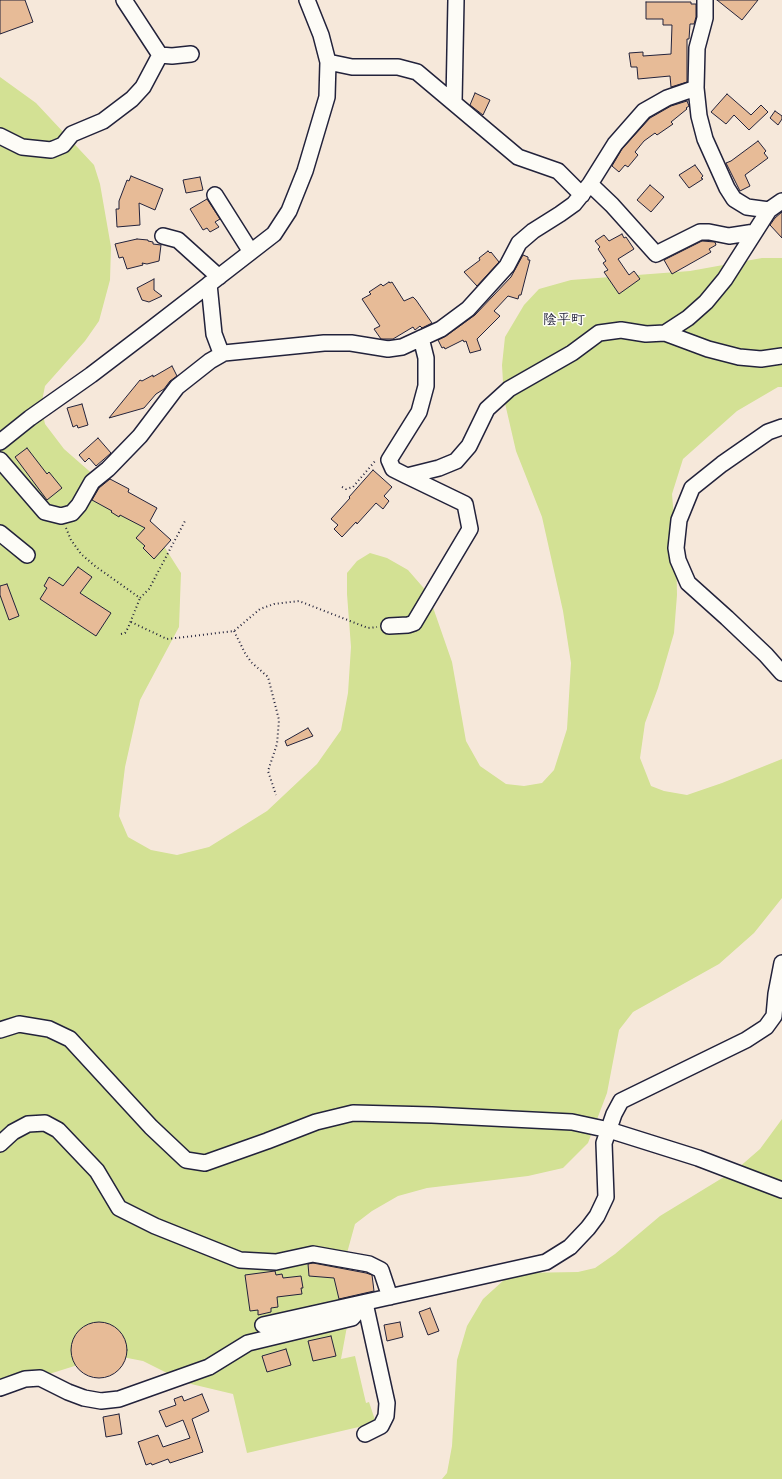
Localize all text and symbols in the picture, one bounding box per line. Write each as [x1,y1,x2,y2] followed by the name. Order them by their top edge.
[543,312,585,328] district label: 陰平町

